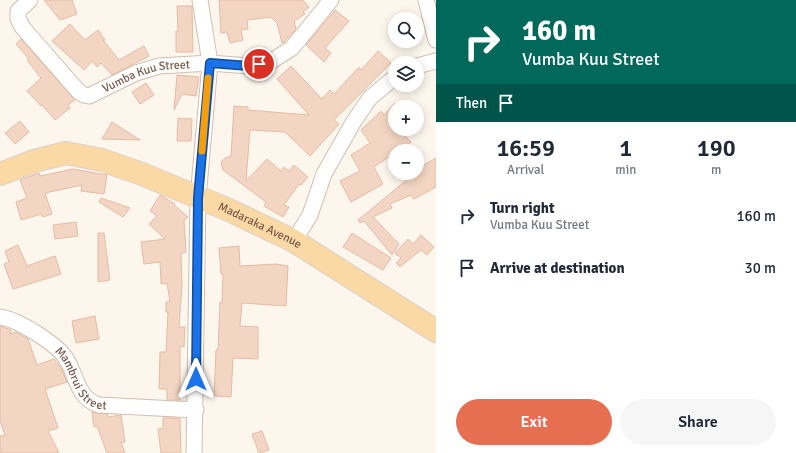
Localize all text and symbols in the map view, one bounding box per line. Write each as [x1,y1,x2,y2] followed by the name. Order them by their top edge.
[388,12,424,180] map controls
[388,12,424,48] button: search
[522,14,596,48] text: 160 m
[456,16,508,68] icon: right
[242,47,276,81] pin
[522,48,660,70] text: Vumba Kuu Street
[248,53,270,75] icon: arrive
[388,56,424,92] button: layers
[100,57,190,96] street label: Vumba Kuu Street
[495,92,517,114] icon: arrive
[456,94,487,112] text: Then
[388,100,424,136] button: +
[496,133,555,163] text: 16:59
[619,133,632,163] text: 1
[697,133,736,163] text: 190
[388,144,424,180] button: −
[507,162,544,178] text: Arrival
[615,162,636,178] text: min
[711,162,721,178] text: m
[216,199,305,252] street label: Madaraka Avenue
[490,199,555,217] text: Turn right
[456,205,478,227] icon: right
[736,207,776,225] text: 160 m
[490,217,589,233] text: Vumba Kuu Street
[456,257,478,279] icon: arrive
[490,259,625,277] text: Arrive at destination
[745,259,776,277] text: 30 m
[52,343,107,413] street label: Mambrui Street
[175,358,217,400] position arrow
[456,399,612,445] button: Exit
[620,399,776,445] button: Share

